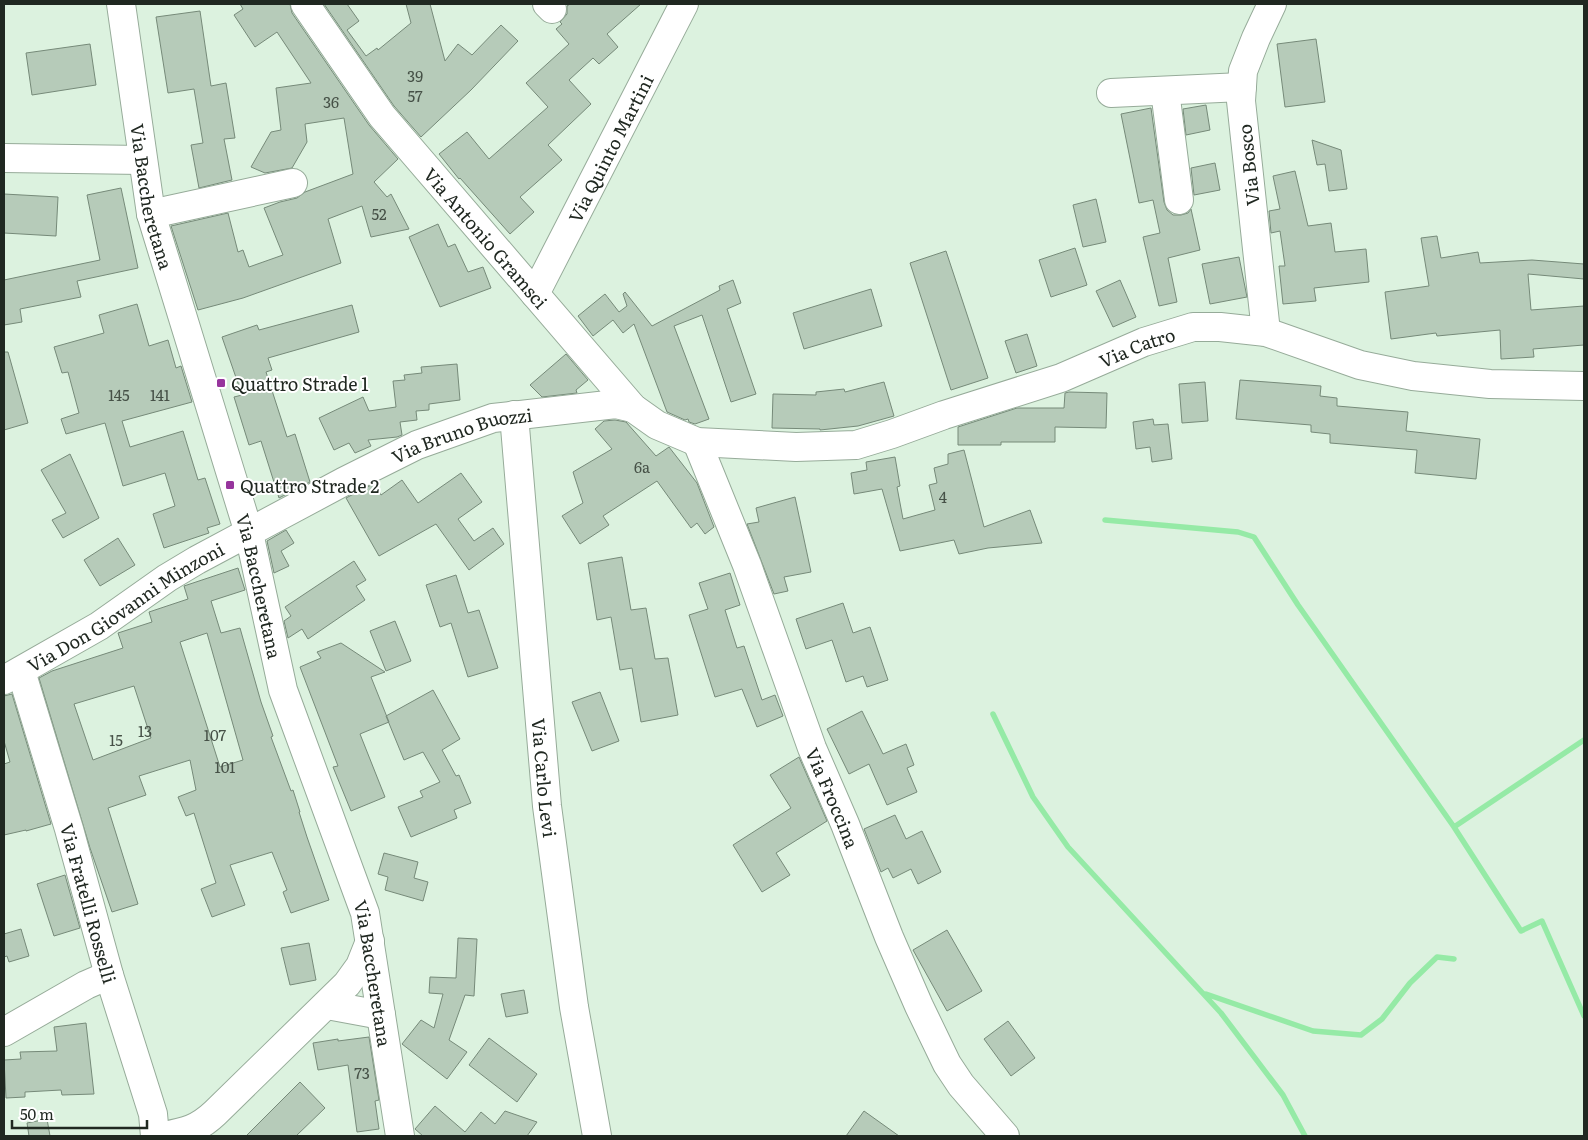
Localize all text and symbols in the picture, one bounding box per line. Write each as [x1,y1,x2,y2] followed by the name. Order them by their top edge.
[407,64,423,87] house number: 39
[561,69,659,227] street label: Via Quinto Martini
[407,84,423,107] house number: 57
[323,90,339,113] house number: 36
[125,122,181,273] street label: Via Baccheretana
[1230,123,1266,207] street label: Via Bosco
[418,161,555,314] street label: Via Antonio Gramsci
[371,202,387,225] house number: 52
[1095,320,1178,374] street label: Via Catro
[231,370,369,397] place label: Quattro Strade 1
[215,377,227,389] marker: Quattro Strade 1
[108,383,130,406] house number: 145
[150,383,170,406] house number: 141
[386,400,534,469] street label: Via Bruno Buozzi
[634,455,651,478] house number: 6a
[240,472,379,499] place label: Quattro Strade 2
[224,479,236,491] marker: Quattro Strade 2
[939,485,947,508] house number: 4
[230,510,289,662] street label: Via Baccheretana
[22,535,228,678] street label: Via Don Giovanni Minzoni
[526,717,565,839] street label: Via Carlo Levi
[138,719,152,742] house number: 13
[204,723,227,746] house number: 107
[109,728,123,751] house number: 15
[800,743,867,852] street label: Via Froccina
[215,755,235,778] house number: 101
[55,820,124,987] street label: Via Fratelli Rosselli
[348,896,399,1049] street label: Via Baccheretana
[354,1061,370,1084] house number: 73
[12,1098,148,1130] scale bar
[20,1102,54,1125] text: 50 m

